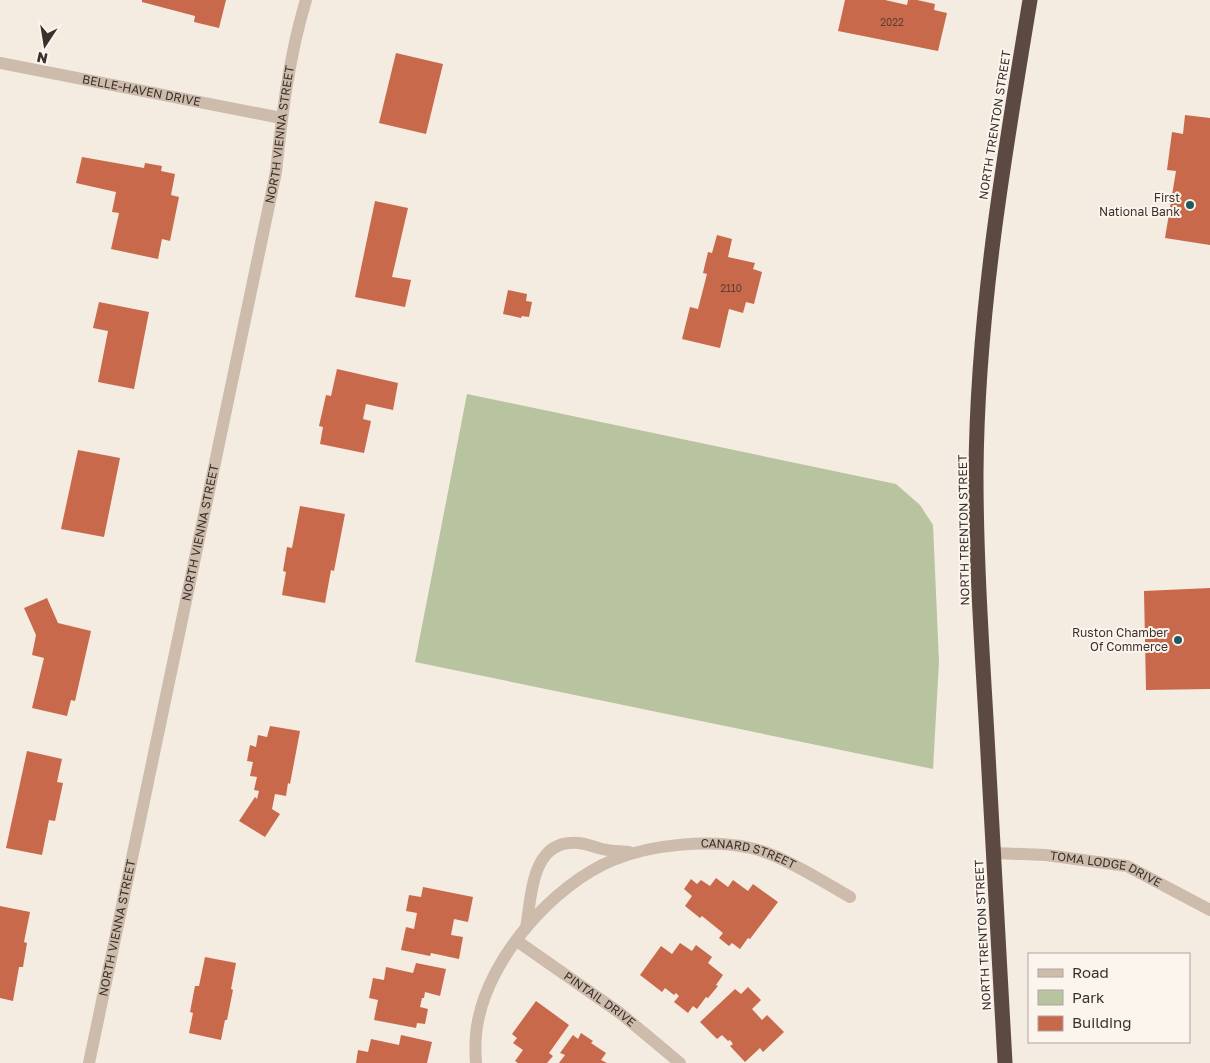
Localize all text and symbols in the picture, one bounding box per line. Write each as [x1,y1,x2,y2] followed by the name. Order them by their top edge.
[880,16,904,28] house number: 2022
[20,20,70,70] north arrow
[35,49,49,68] text: N
[975,49,1014,201] street label: NORTH TRENTON STREET
[262,64,297,205] street label: NORTH VIENNA STREET
[81,71,202,109] street label: BELLE-HAVEN DRIVE
[1099,190,1180,219] place label: First National Bank
[1184,199,1196,211] marker: First National Bank
[720,282,742,294] house number: 2110
[955,454,972,606] street label: NORTH TRENTON STREET
[178,462,222,602] street label: NORTH VIENNA STREET
[1072,625,1168,654] place label: Ruston Chamber Of Commerce
[1172,634,1184,646] marker: Ruston Chamber Of Commerce
[701,836,799,872] street label: CANARD STREET
[1049,848,1164,890] street label: TOMA LODGE DRIVE
[95,857,139,998] street label: NORTH VIENNA STREET
[971,859,994,1011] street label: NORTH TRENTON STREET
[1028,953,1190,1043] legend
[1072,963,1109,981] text: Road
[561,968,639,1030] street label: PINTAIL DRIVE
[1072,988,1105,1006] text: Park
[1072,1013,1132,1031] text: Building

